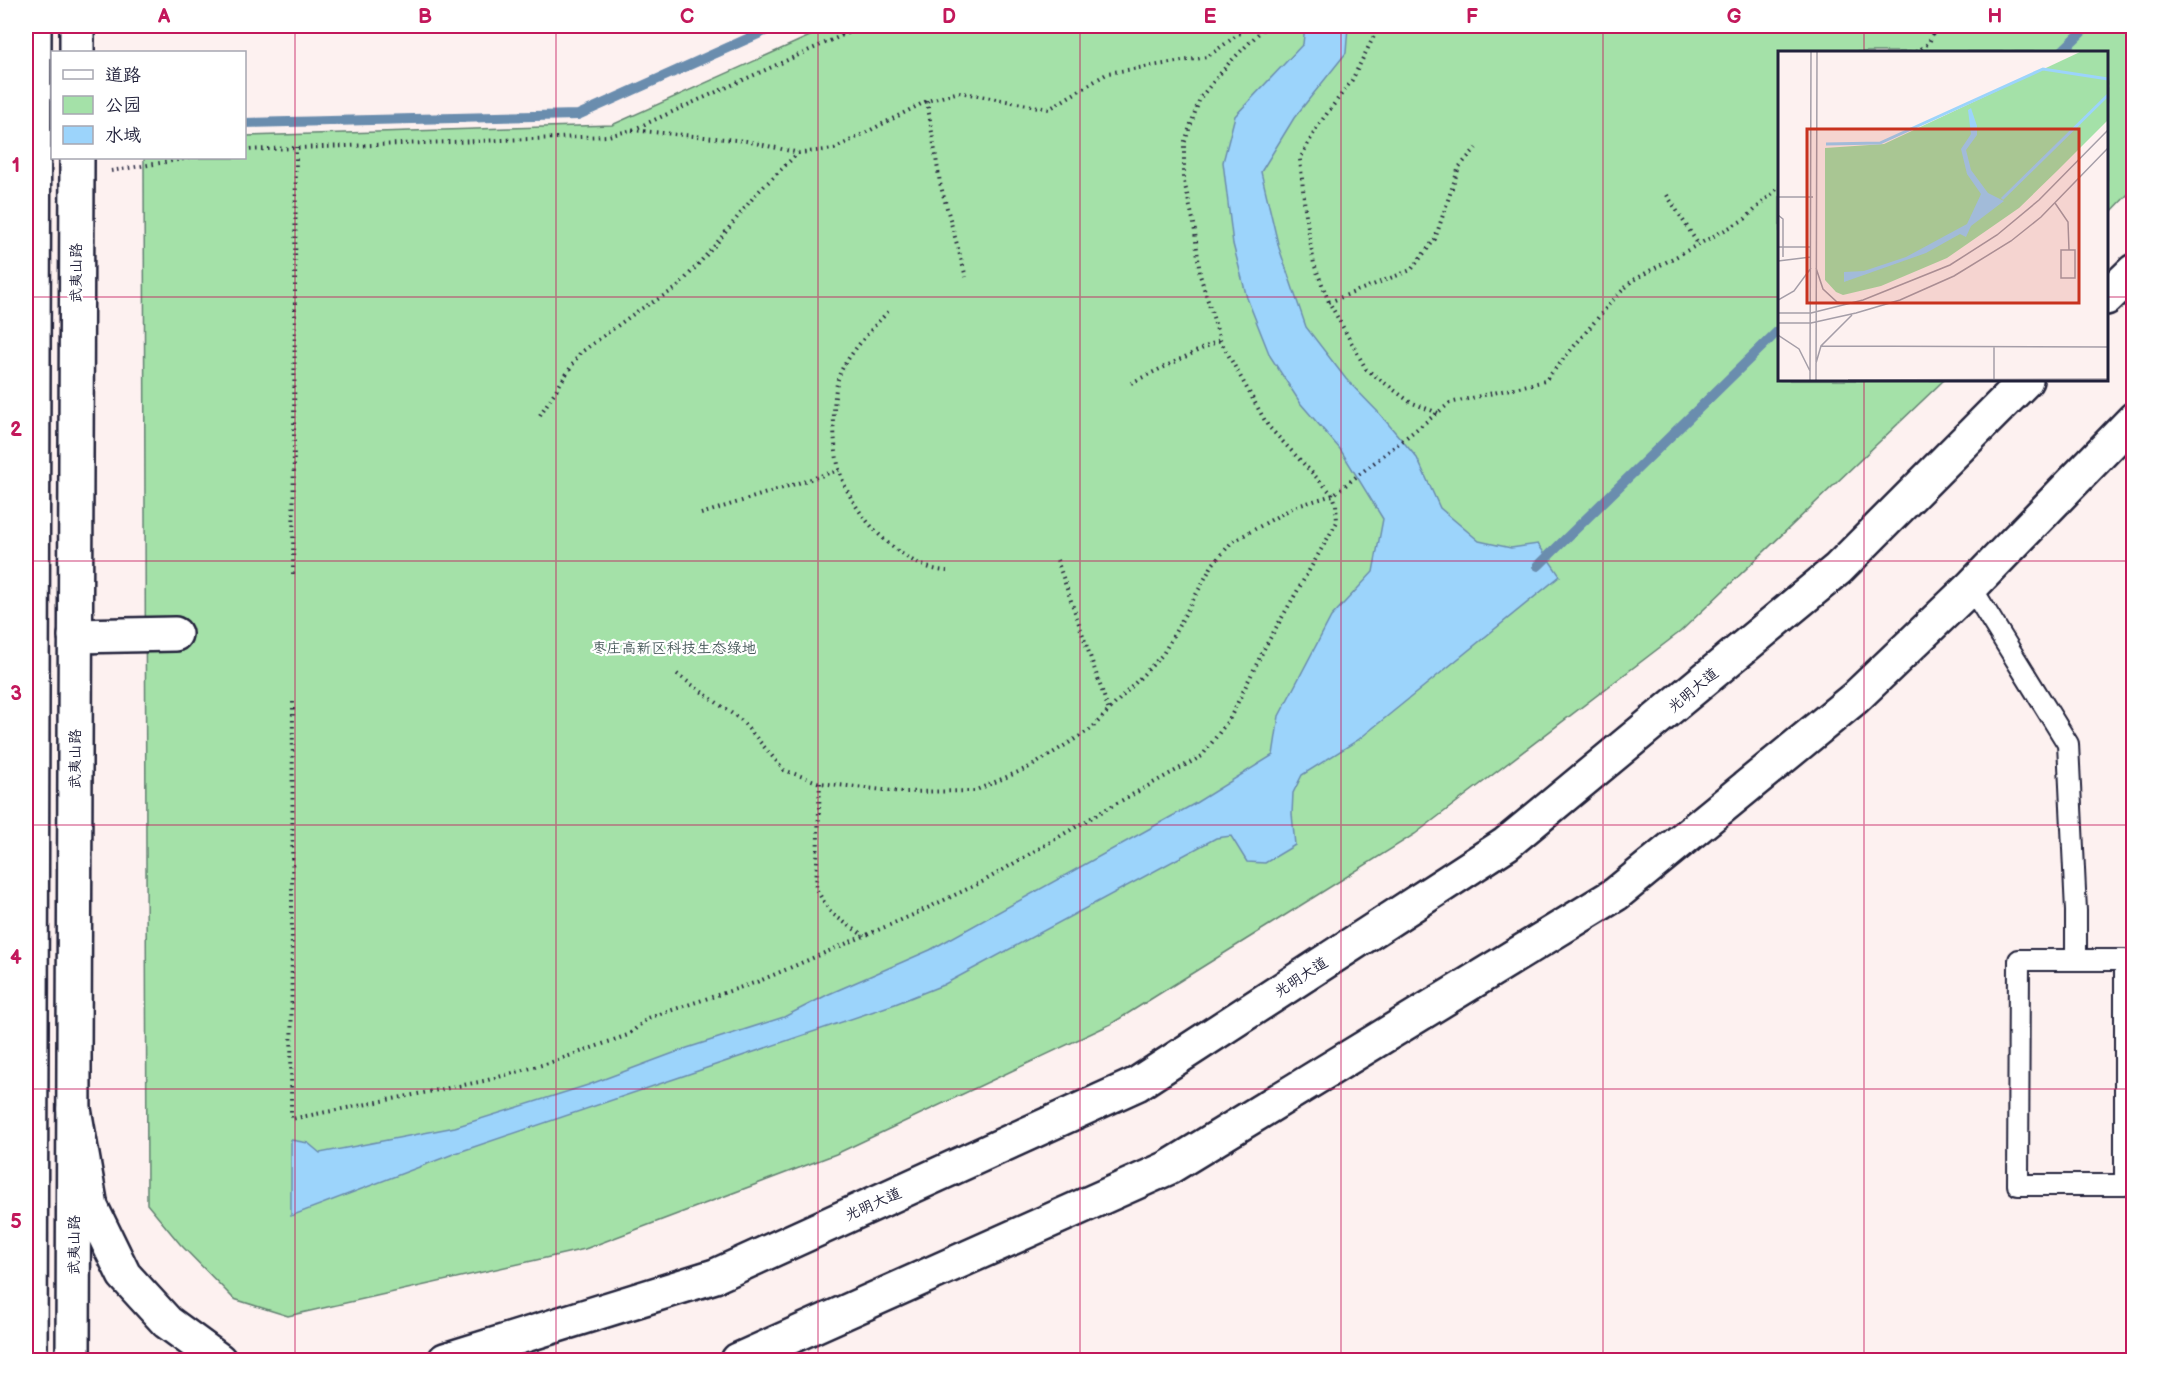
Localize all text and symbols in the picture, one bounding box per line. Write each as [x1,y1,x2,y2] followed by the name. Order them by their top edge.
[157,5,171,29] text: A
[418,5,432,29] text: B
[680,5,694,29] text: C
[942,5,956,29] text: D
[1204,5,1217,29] text: E
[1466,5,1478,29] text: F
[1727,5,1742,29] text: G
[1988,5,2002,29] text: H
[51,51,246,159] legend
[1778,51,2108,381] inset map
[105,65,141,86] text: 道路
[105,95,141,116] text: 公园
[105,125,141,146] text: 水域
[12,154,20,178] text: 1
[67,243,86,303] street label: 武夷山路
[10,418,22,442] text: 2
[591,639,757,658] park label: 枣庄高新区科技生态绿地
[1664,664,1722,717] street label: 光明大道
[10,682,22,706] text: 3
[66,729,85,789] street label: 武夷山路
[10,946,22,970] text: 4
[1271,953,1332,1002] street label: 光明大道
[842,1184,904,1225] street label: 光明大道
[10,1210,22,1234] text: 5
[65,1215,84,1275] street label: 武夷山路

